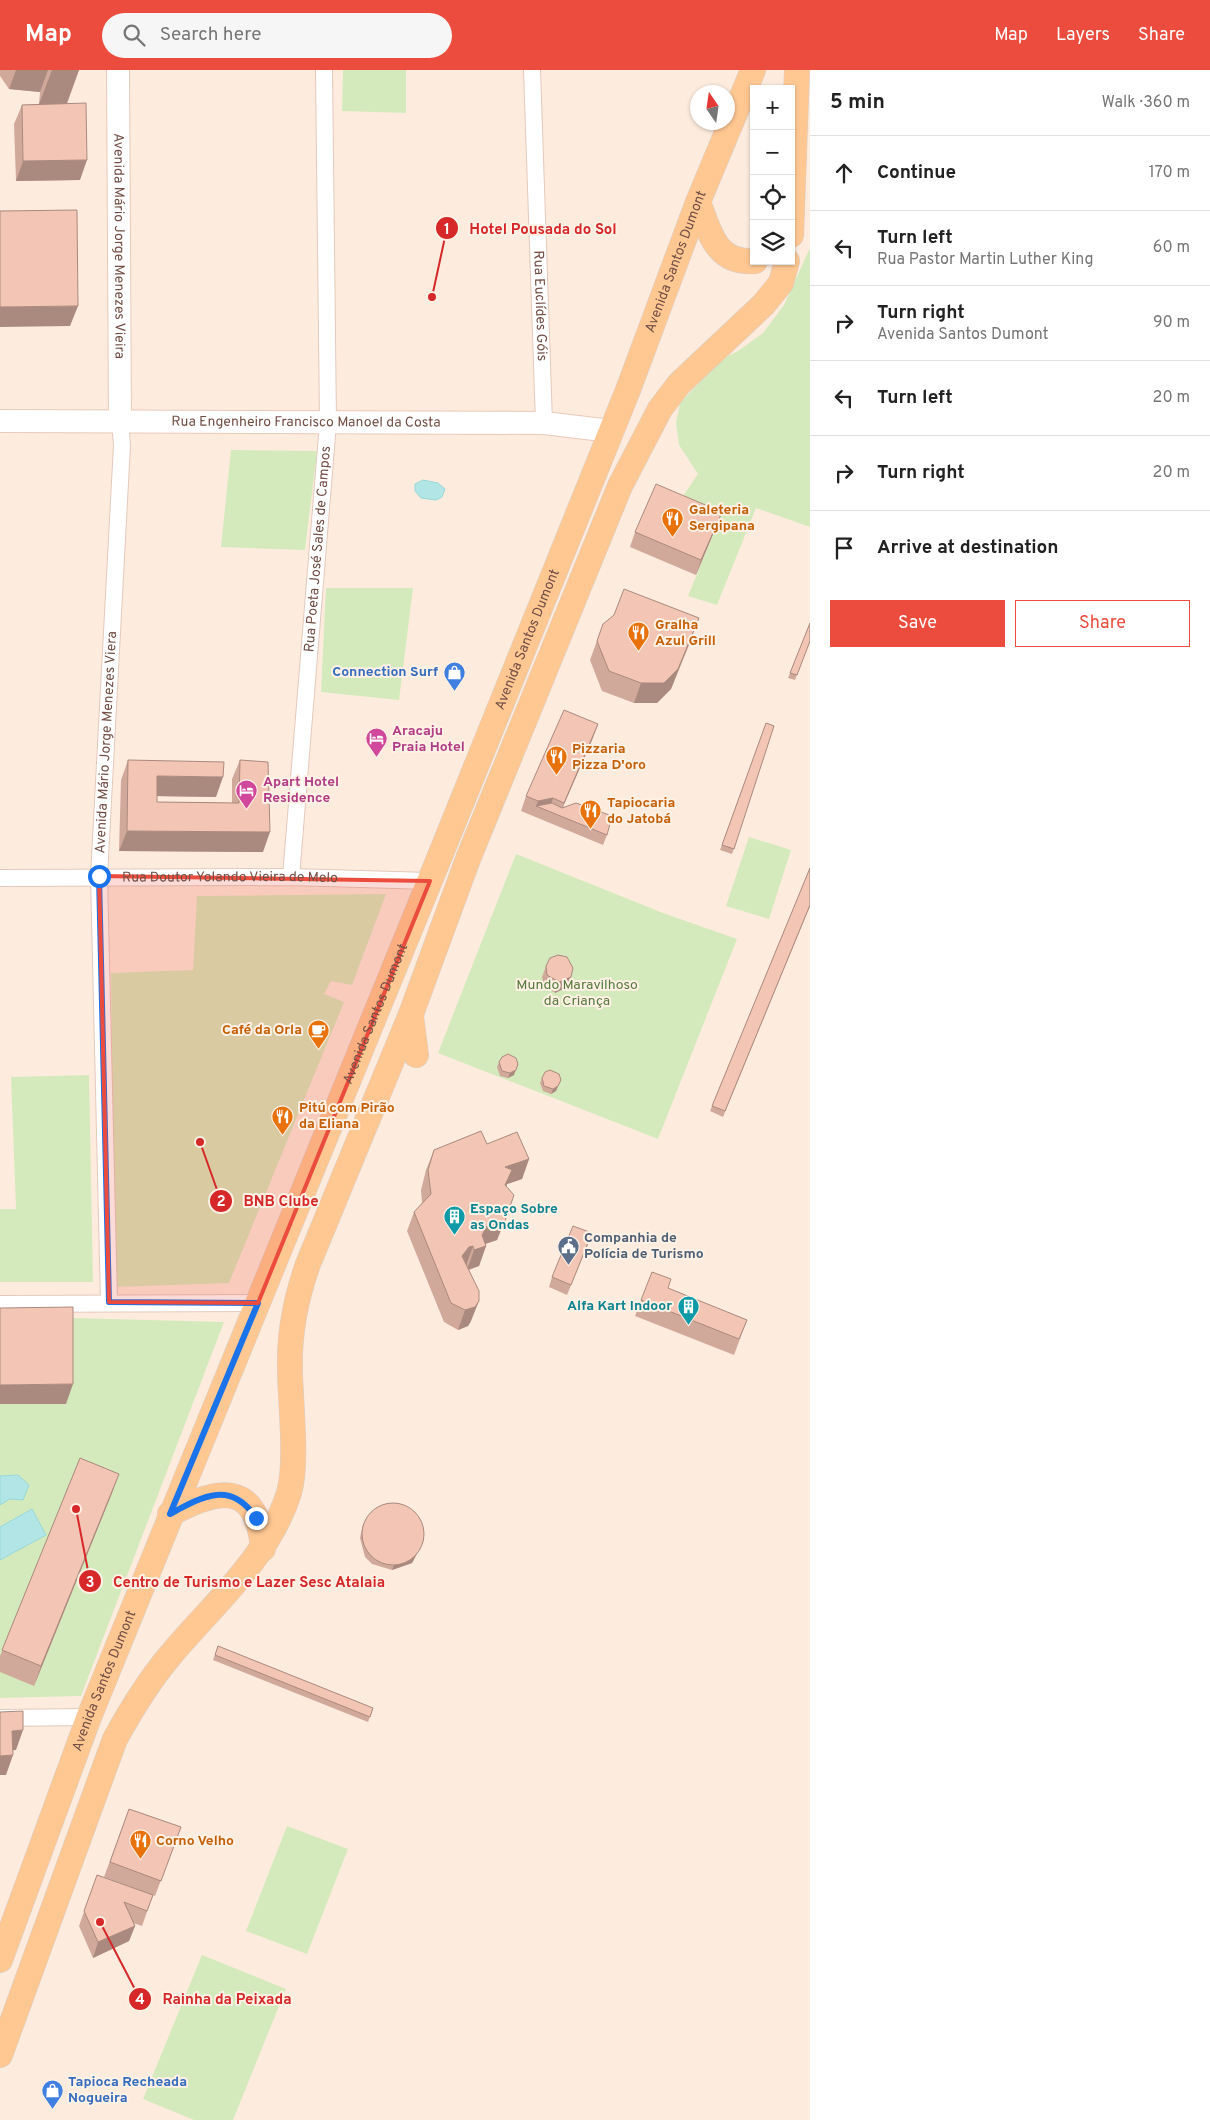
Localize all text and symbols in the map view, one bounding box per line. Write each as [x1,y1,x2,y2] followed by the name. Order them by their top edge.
[102,13,452,58] search box
[25,20,72,50] text: Map
[120,21,148,49] icon: search
[160,23,261,47] text: Search here
[994,24,1028,47] text: Map
[1056,24,1110,47] text: Layers
[1138,24,1185,47] text: Share
[690,85,735,130] north arrow
[750,85,795,265] map controls
[750,85,795,130] button: +
[830,89,885,116] text: 5 min
[1102,93,1190,113] text: Walk · 360 m
[750,130,795,175] button: −
[110,133,128,359] street label: Avenida Mário Jorge Menezes Vieira
[830,159,858,187] icon: ahead
[877,161,956,185] text: Continue
[1149,163,1190,183] text: 170 m
[750,175,795,220] button: locate
[642,188,710,335] street label: Avenida Santos Dumont
[434,213,627,243] callout: Hotel Pousada do Sol
[750,220,795,265] button: layers
[444,221,450,240] text: 1
[469,221,617,240] text: Hotel Pousada do Sol
[877,226,953,250] text: Turn left
[830,234,858,262] icon: left
[1153,238,1190,258] text: 60 m
[530,250,550,362] street label: Rua Euclídes Góis
[877,250,1094,270] text: Rua Pastor Martin Luther King
[877,301,965,325] text: Turn right
[830,309,858,337] icon: right
[1153,313,1190,333] text: 90 m
[877,325,1049,345] text: Avenida Santos Dumont
[830,384,858,412] icon: left
[877,386,953,410] text: Turn left
[1153,388,1190,408] text: 20 m
[171,413,441,431] street label: Rua Engenheiro Francisco Manoel da Costa
[301,445,335,653] street label: Rua Poeta José Sales de Campos
[830,459,858,487] icon: right
[877,461,965,485] text: Turn right
[1153,463,1190,483] text: 20 m
[689,502,755,535] place label: Galeteria Sergipana
[661,506,685,537] restaurant icon: Galeteria Sergipana
[830,534,858,562] icon: arrive
[877,536,1058,560] text: Arrive at destination
[491,567,563,712] street label: Avenida Santos Dumont
[830,600,1005,647] button: Save
[1015,600,1190,647] button: Share
[655,617,716,650] place label: Gralha Azul Grill
[627,621,651,652] restaurant icon: Gralha Azul Grill
[92,631,121,854] street label: Avenida Mário Jorge Menezes Viera
[442,660,466,691] shop icon: Connection Surf
[332,664,438,681] place label: Connection Surf
[392,723,465,756] place label: Aracaju Praia Hotel
[364,727,388,758] hotel icon: Aracaju Praia Hotel
[572,741,646,774] place label: Pizzaria Pizza D'oro
[544,745,568,776] restaurant icon: Pizzaria Pizza D'oro
[263,774,339,807] place label: Apart Hotel Residence
[235,778,259,809] hotel icon: Apart Hotel Residence
[607,795,675,828] place label: Tapiocaria do Jatobá
[579,799,603,830] restaurant icon: Tapiocaria do Jatobá
[88,865,111,888] route start
[122,868,338,887] street label: Rua Doutor Yolando Vieira de Melo
[339,941,412,1087] street label: Avenida Santos Dumont
[516,977,638,1010] park label: Mundo Maravilhoso da Criança
[306,1018,330,1049] cafe icon: Café da Orla
[222,1022,302,1039] place label: Café da Orla
[299,1100,395,1133] place label: Pitú com Pirão da Eliana
[271,1104,295,1135] restaurant icon: Pitú com Pirão da Eliana
[208,1186,328,1216] callout: BNB Clube
[216,1193,226,1212] text: 2
[243,1193,319,1212] text: BNB Clube
[470,1201,558,1234] place label: Espaço Sobre as Ondas
[442,1205,466,1236] building icon: Espaço Sobre as Ondas
[584,1230,704,1263] place label: Companhia de Polícia de Turismo
[556,1234,580,1265] public building icon: Companhia de Polícia de Turismo
[676,1294,700,1325] building icon: Alfa Kart Indoor
[567,1298,672,1315] place label: Alfa Kart Indoor
[245,1507,268,1530] route end
[78,1566,395,1596] callout: Centro de Turismo e Lazer Sesc Atalaia
[86,1574,95,1593] text: 3
[113,1574,385,1593] text: Centro de Turismo e Lazer Sesc Atalaia
[69,1608,140,1754] street label: Avenida Santos Dumont
[128,1829,152,1860] restaurant icon: Corno Velho
[156,1833,234,1850] place label: Corno Velho
[128,1984,302,2014] callout: Rainha da Peixada
[135,1991,145,2010] text: 4
[162,1991,292,2010] text: Rainha da Peixada
[68,2074,187,2107] place label: Tapioca Recheada Nogueira
[40,2078,64,2109] shop icon: Tapioca Recheada Nogueira

